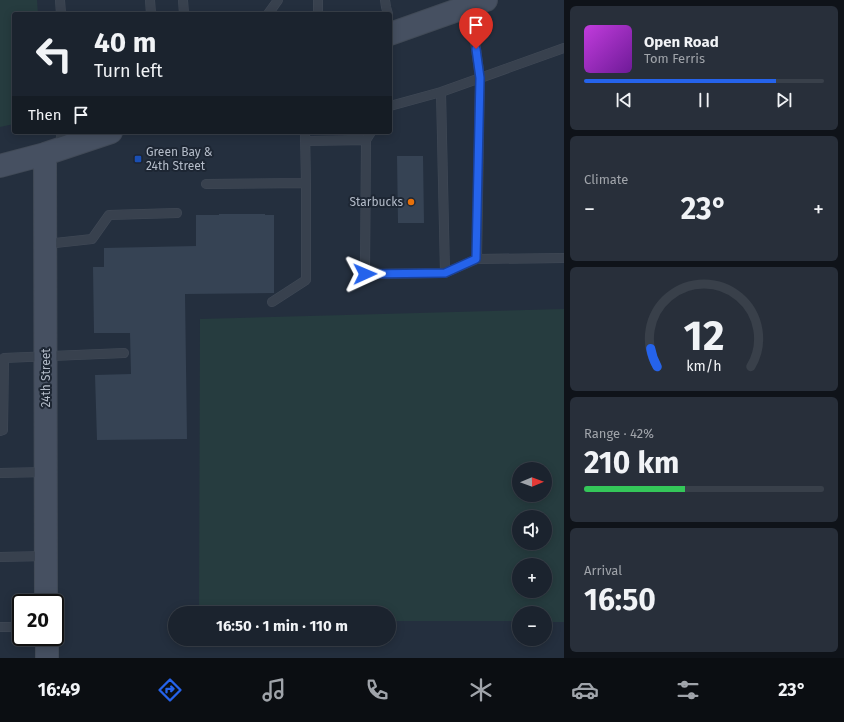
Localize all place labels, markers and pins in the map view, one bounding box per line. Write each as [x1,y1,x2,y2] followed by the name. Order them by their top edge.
[459,8,493,49] pin
[146,145,213,173] place label: Green Bay & 24th Street
[133,154,143,164] marker: Green Bay & 24th Street
[350,195,403,209] place label: Starbucks
[406,197,416,207] marker: Starbucks

